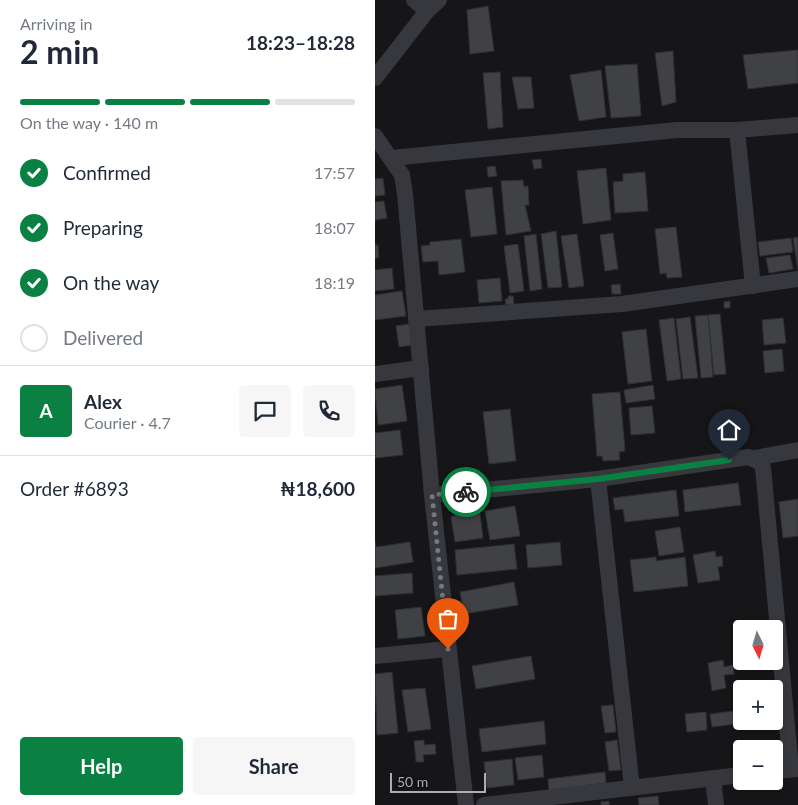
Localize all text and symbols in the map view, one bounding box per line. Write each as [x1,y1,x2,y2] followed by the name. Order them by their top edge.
[20,14,93,33] text: Arriving in
[246,31,355,54] text: 18:23–18:28
[20,32,99,71] text: 2 min
[20,113,158,132] text: On the way · 140 m
[20,159,48,187] icon: check
[63,161,151,184] text: Confirmed
[314,163,355,182] text: 17:57
[20,214,48,242] icon: check
[63,216,143,239] text: Preparing
[314,218,355,237] text: 18:07
[20,269,48,297] icon: check
[63,271,159,294] text: On the way
[314,273,355,292] text: 18:19
[63,326,143,349] text: Delivered
[239,385,291,437] button: chat
[303,385,355,437] button: phone
[84,390,122,413] text: Alex
[39,399,53,422] text: A
[708,409,750,460] pin
[84,413,171,432] text: Courier · 4.7
[715,416,743,444] icon: home
[441,467,491,517] courier
[20,477,129,500] text: Order #6893
[280,477,355,500] text: ₦18,600
[452,478,480,506] icon: bike
[427,598,469,649] pin
[434,605,462,633] icon: bag
[733,620,783,670] north arrow
[733,620,783,790] map controls
[733,680,783,730] button: +
[20,737,183,795] button: Help
[193,737,355,795] button: Share
[733,740,783,790] button: −
[390,770,486,793] scale bar
[397,773,428,790] text: 50 m

